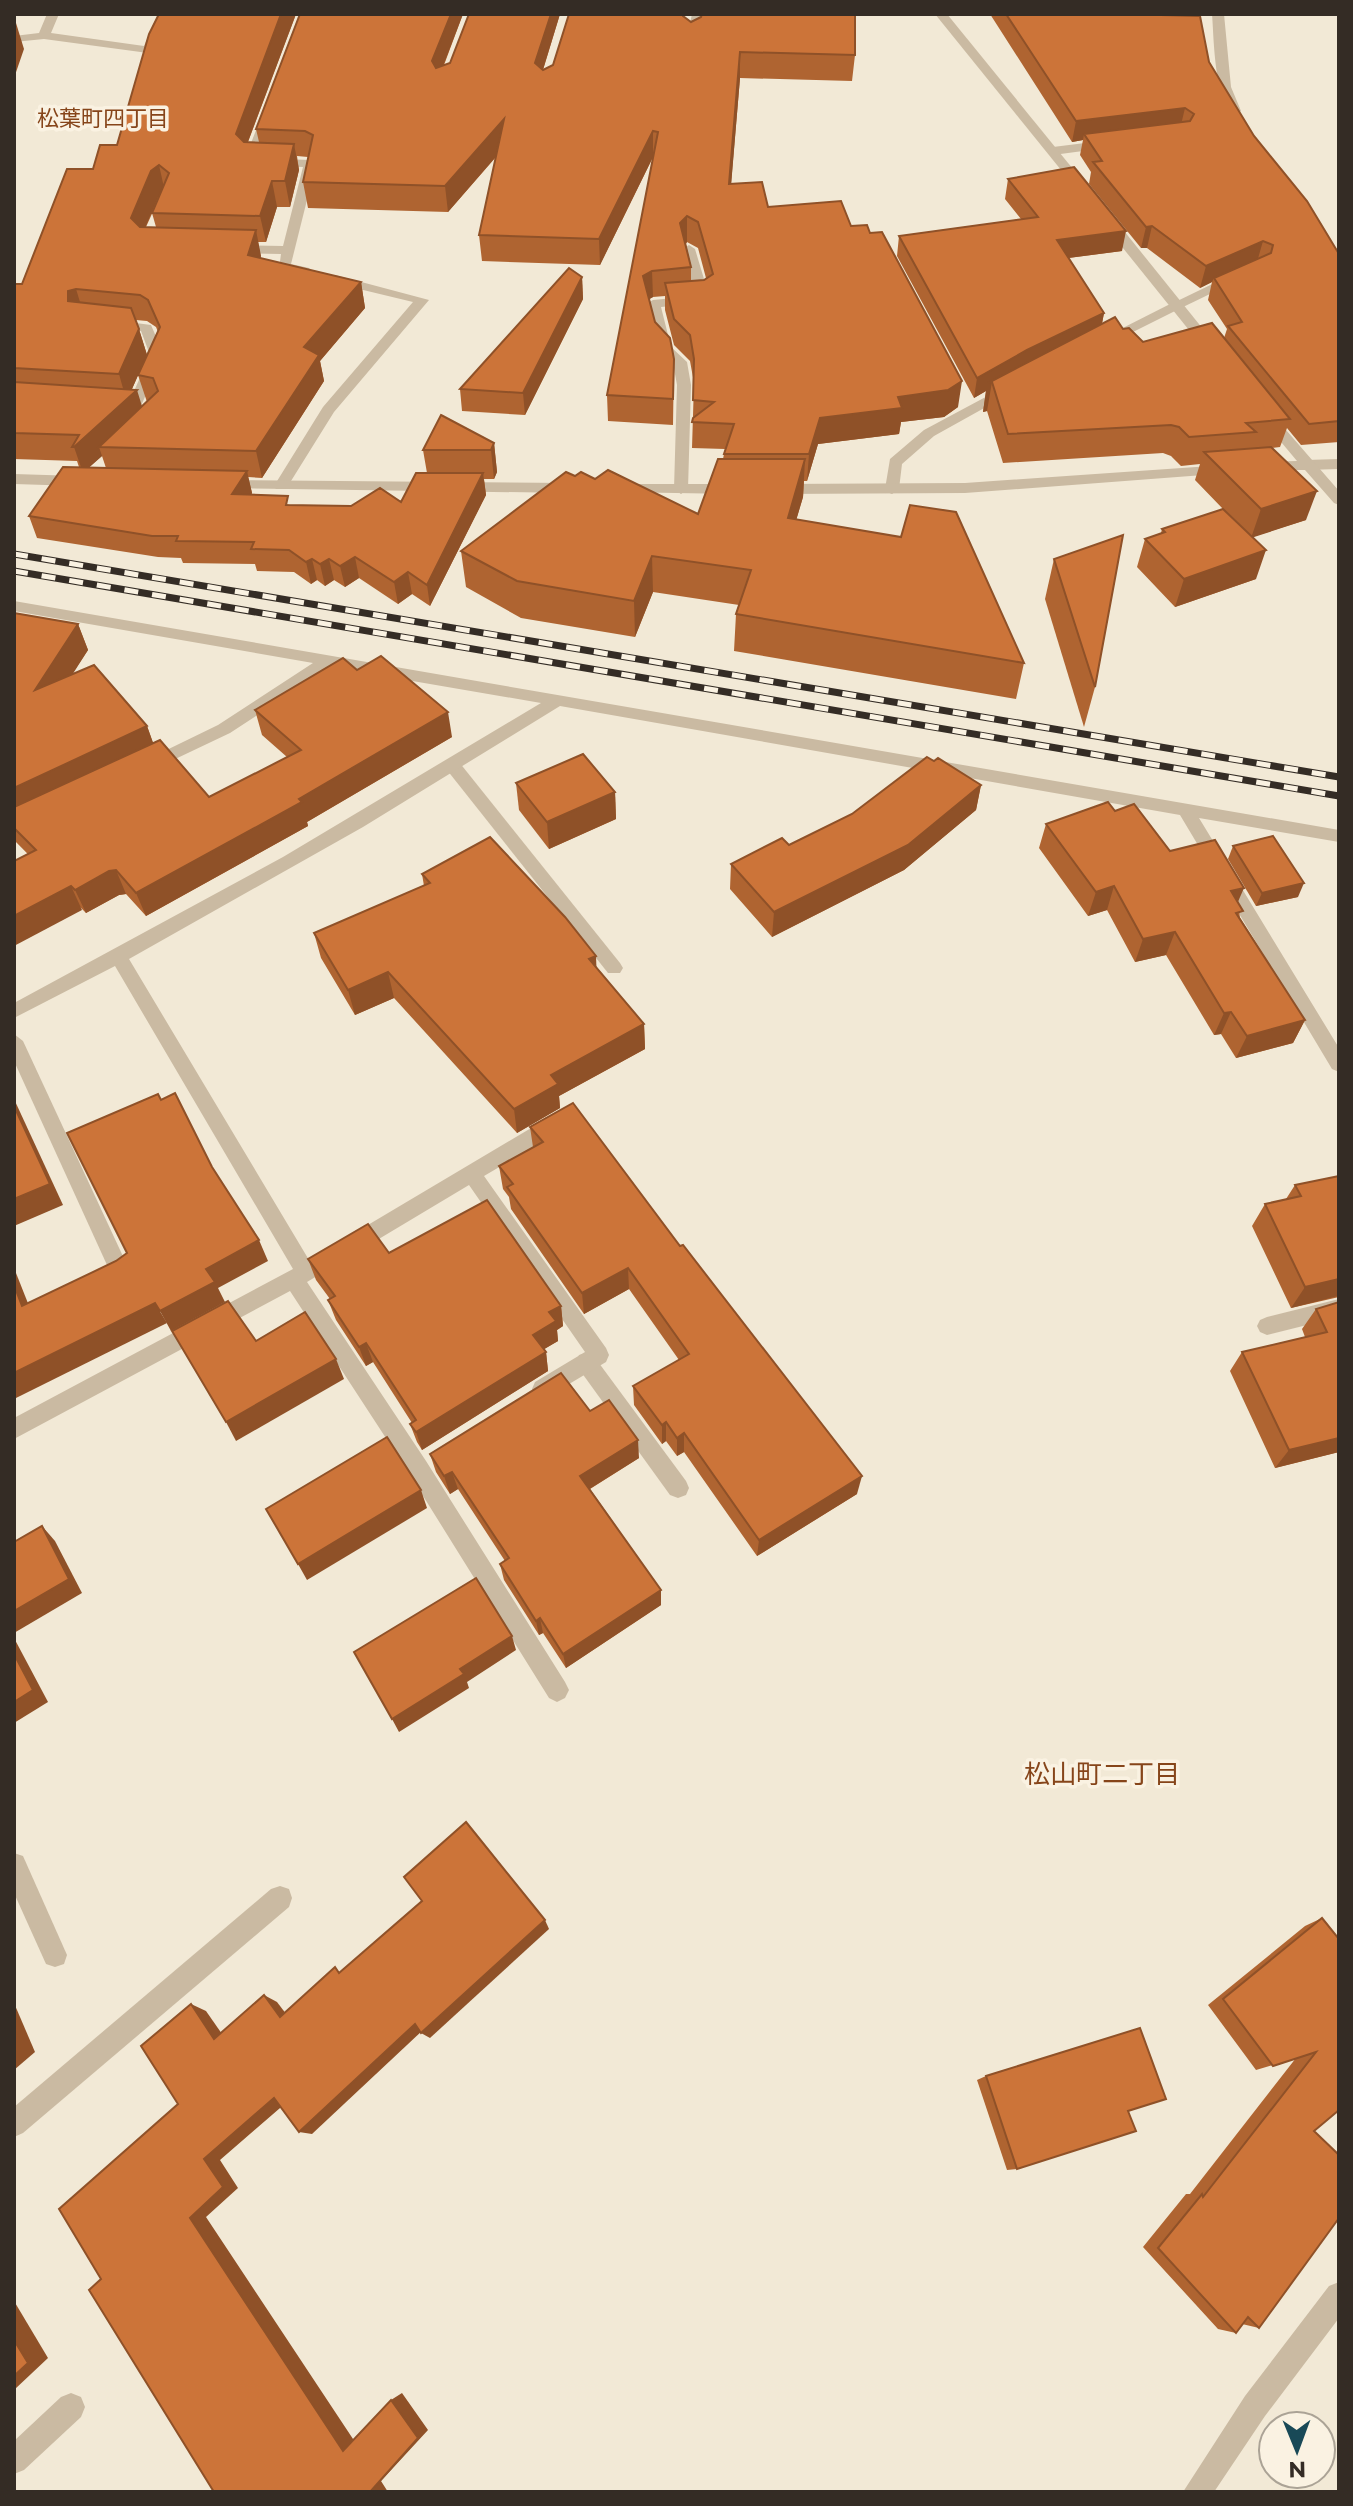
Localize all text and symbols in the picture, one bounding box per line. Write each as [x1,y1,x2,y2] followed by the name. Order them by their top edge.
[37,105,169,132] district label: 松葉町四丁目
[1024,1758,1180,1790] district label: 松山町二丁目
[1257,2410,1337,2490] north arrow
[1288,2456,1306,2483] text: N

